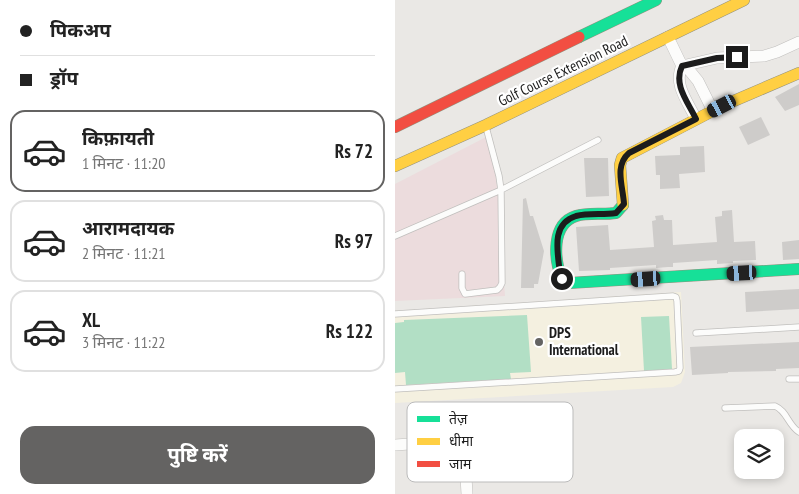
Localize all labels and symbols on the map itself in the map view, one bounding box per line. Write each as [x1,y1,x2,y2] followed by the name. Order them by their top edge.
[495,31,631,110] street label: Golf Course Extension Road
[726,46,748,68] route end
[705,93,738,119] car
[726,265,757,281] car
[551,268,573,290] route start
[630,270,661,288] car
[549,323,619,359] place label: DPS International
[533,336,545,348] marker: DPS International
[407,402,573,482] legend
[449,410,468,428] text: तेज़
[449,432,474,450] text: धीमा
[449,455,472,473] text: जाम

